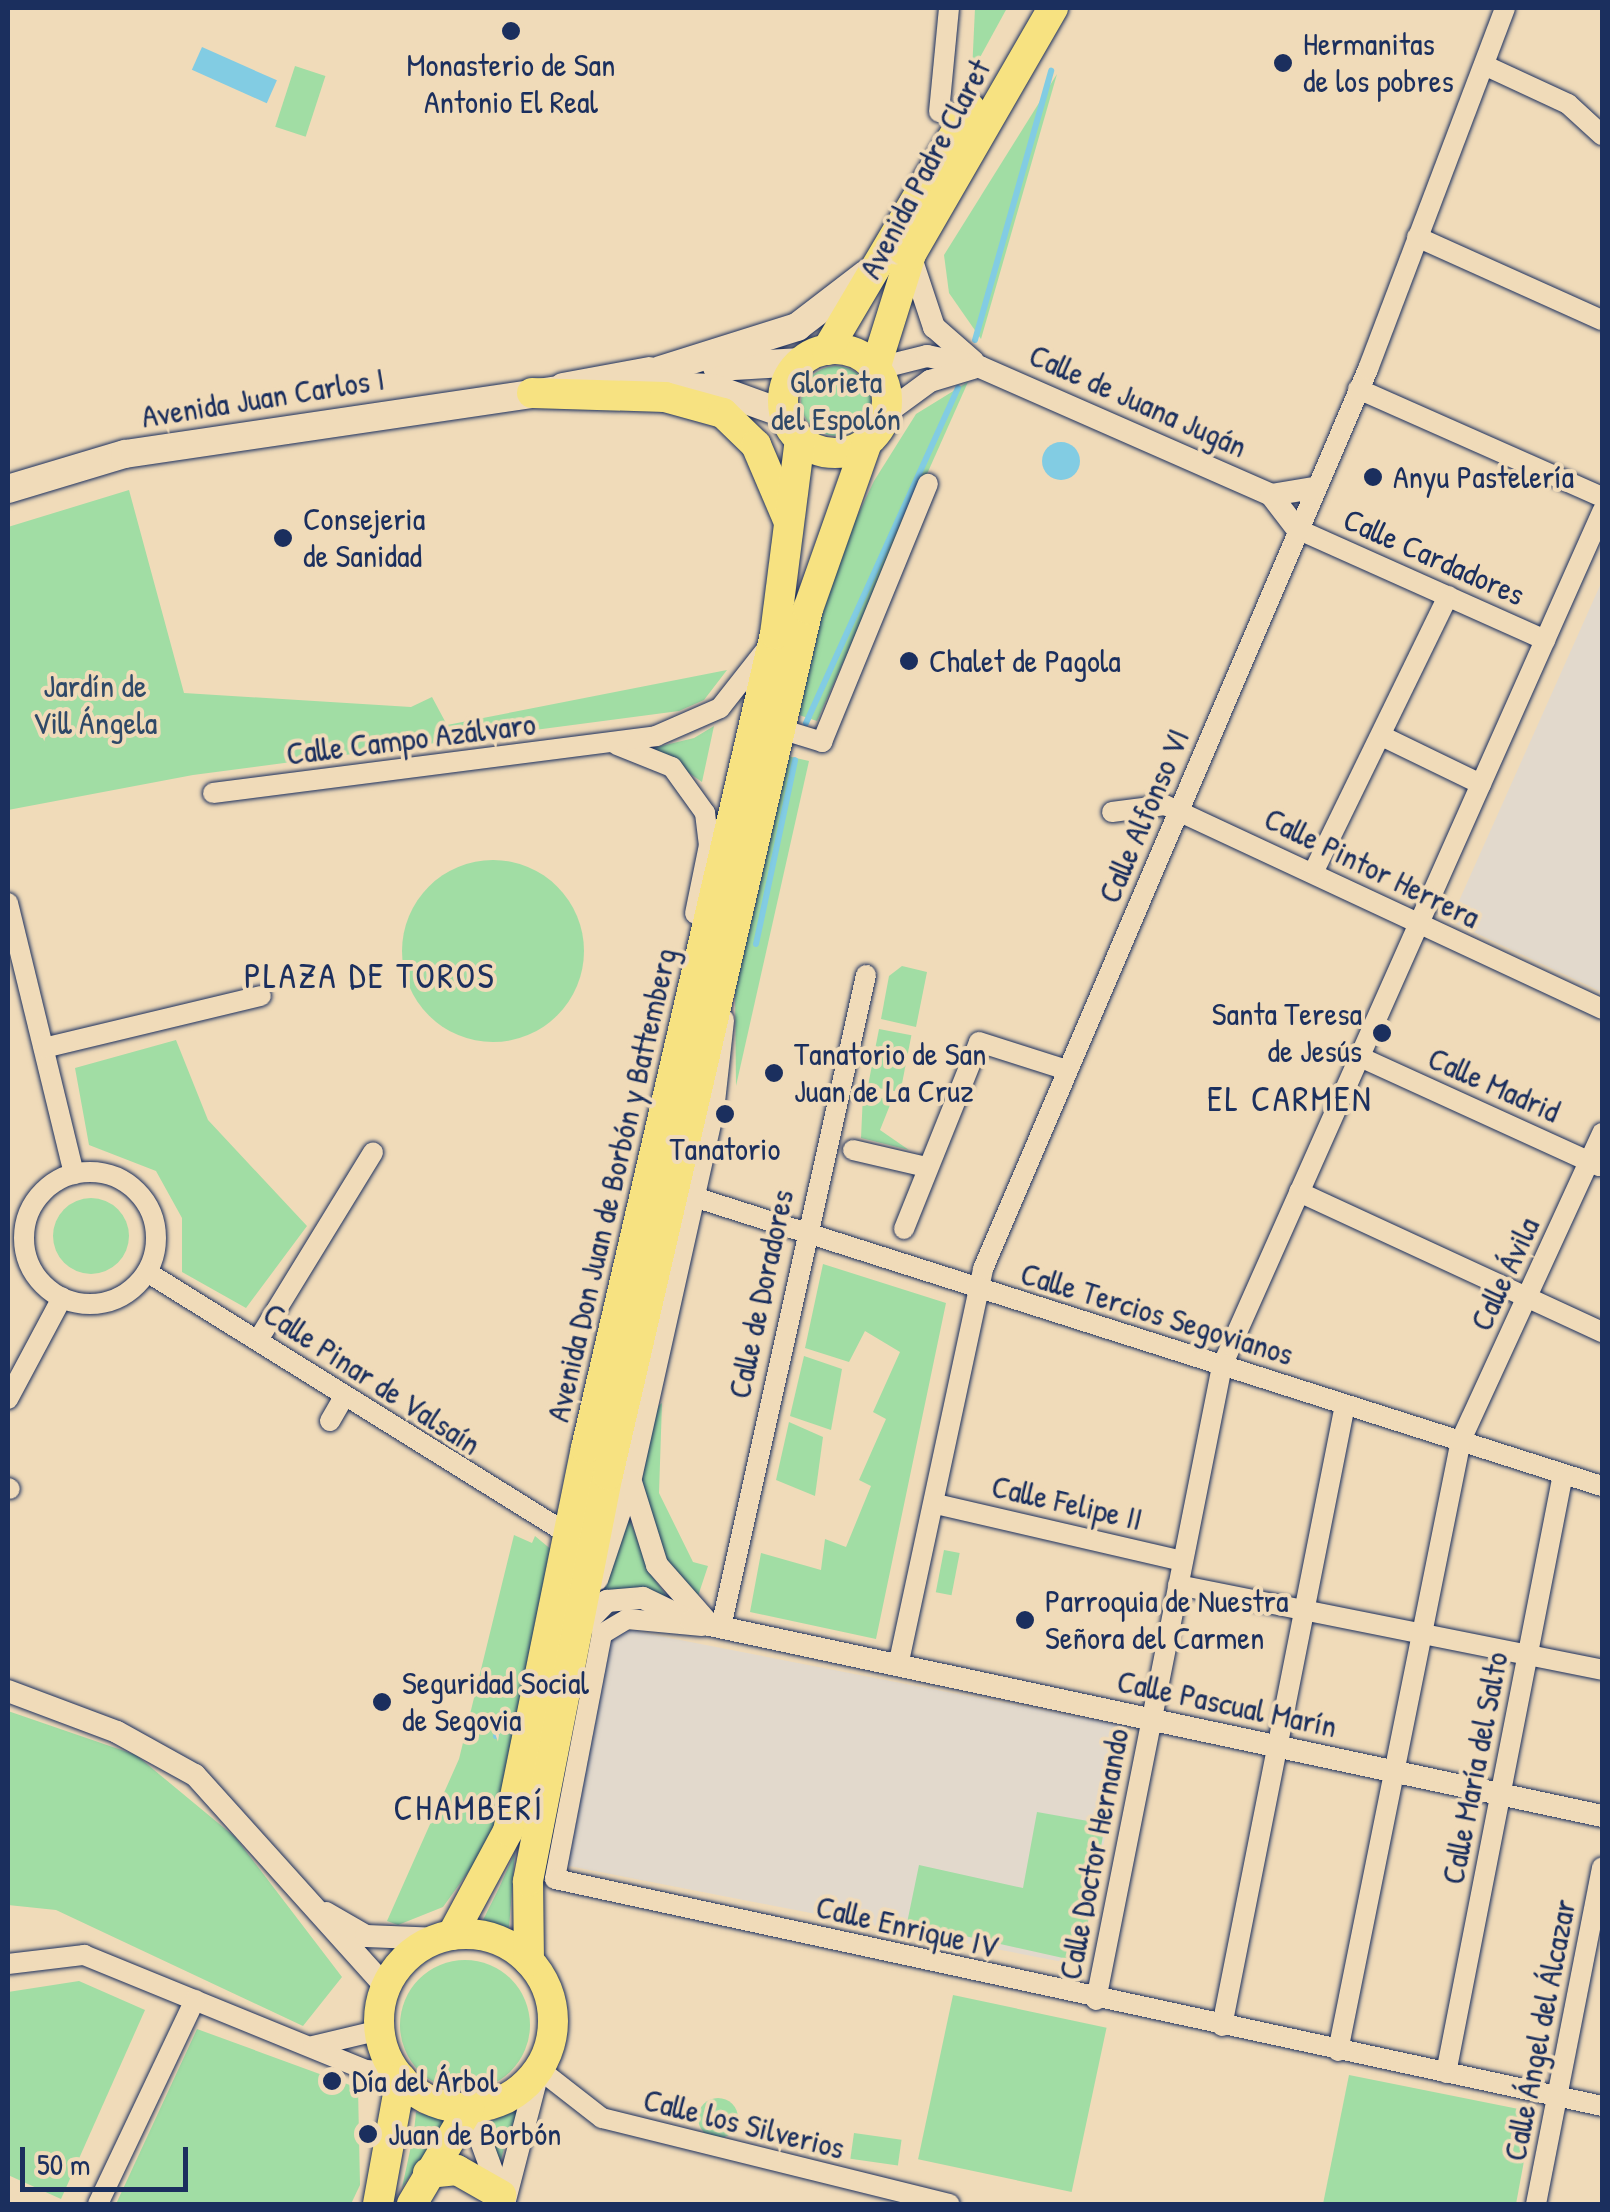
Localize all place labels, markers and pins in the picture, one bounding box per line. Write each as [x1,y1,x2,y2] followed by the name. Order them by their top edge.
[500,20,522,42] marker: Monasterio de San Antonio El Real
[1303,26,1454,101] place label: Hermanitas de los pobres
[406,47,616,122] place label: Monasterio de San Antonio El Real
[1272,52,1294,74] marker: Hermanitas de los pobres
[1393,458,1574,496] place label: Anyu Pastelería
[1362,466,1384,488] marker: Anyu Pastelería
[303,501,425,576] place label: Consejeria de Sanidad
[272,527,294,549] marker: Consejeria de Sanidad
[929,642,1121,680] place label: Chalet de Pagola
[898,650,920,672] marker: Chalet de Pagola
[1212,996,1362,1071] place label: Santa Teresa de Jesús
[1371,1022,1393,1044] marker: Santa Teresa de Jesús
[794,1036,986,1111] place label: Tanatorio de San Juan de La Cruz
[763,1062,785,1084] marker: Tanatorio de San Juan de La Cruz
[714,1103,736,1125] marker: Tanatorio
[670,1130,780,1168] place label: Tanatorio
[1045,1583,1288,1658] place label: Parroquia de Nuestra Señora del Carmen
[1014,1609,1036,1631] marker: Parroquia de Nuestra Señora del Carmen
[402,1665,589,1740] place label: Seguridad Social de Segovia
[371,1691,393,1713] marker: Seguridad Social de Segovia
[352,2062,498,2100] place label: Día del Árbol
[321,2070,343,2092] marker: Día del Árbol
[388,2115,562,2153] place label: Juan de Borbón
[357,2123,379,2145] marker: Juan de Borbón

